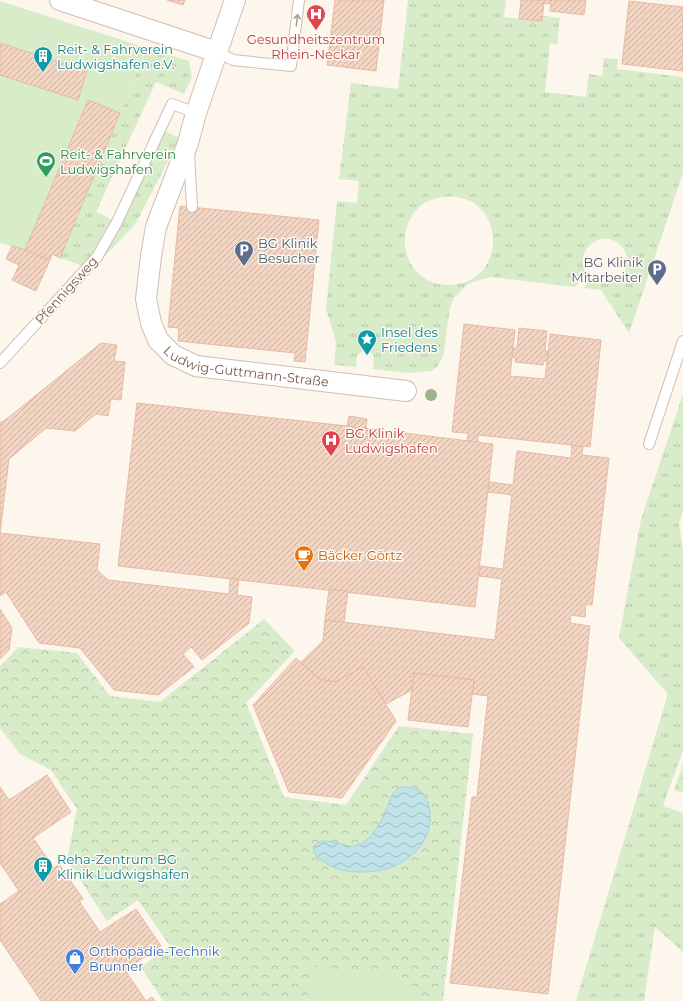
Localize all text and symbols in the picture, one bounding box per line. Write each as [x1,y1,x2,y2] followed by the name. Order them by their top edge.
[305,3,327,31] hospital icon: Gesundheitszentrum Rhein-Neckar
[293,14,301,27] one-way arrow
[247,31,385,62] place label: Gesundheitszentrum Rhein-Neckar
[57,41,175,72] place label: Reit- & Fahrverein Ludwigshafen e.V.
[32,45,54,73] building icon: Reit- & Fahrverein Ludwigshafen e.V.
[60,146,176,177] place label: Reit- & Fahrverein Ludwigshafen
[35,150,57,178] sports icon: Reit- & Fahrverein Ludwigshafen
[258,235,320,266] place label: BG Klinik Besucher
[233,239,255,267] parking icon: BG Klinik Besucher
[31,253,101,327] street label: Pfennigsweg
[571,254,643,285] place label: BG Klinik Mitarbeiter
[646,258,668,286] parking icon: BG Klinik Mitarbeiter
[381,324,438,355] place label: Insel des Friedens
[356,328,378,356] place icon: Insel des Friedens
[160,342,330,390] street label: Ludwig-Guttmann-Straße
[345,425,438,456] place label: BG Klinik Ludwigshafen
[320,429,342,457] hospital icon: BG Klinik Ludwigshafen
[293,544,315,572] cafe icon: Bäcker Görtz
[318,547,403,563] place label: Bäcker Görtz
[57,851,189,882] place label: Reha-Zentrum BG Klinik Ludwigshafen
[32,855,54,883] building icon: Reha-Zentrum BG Klinik Ludwigshafen
[89,943,220,974] place label: Orthopädie-Technik Brunner
[64,947,86,975] shop icon: Orthopädie-Technik Brunner

